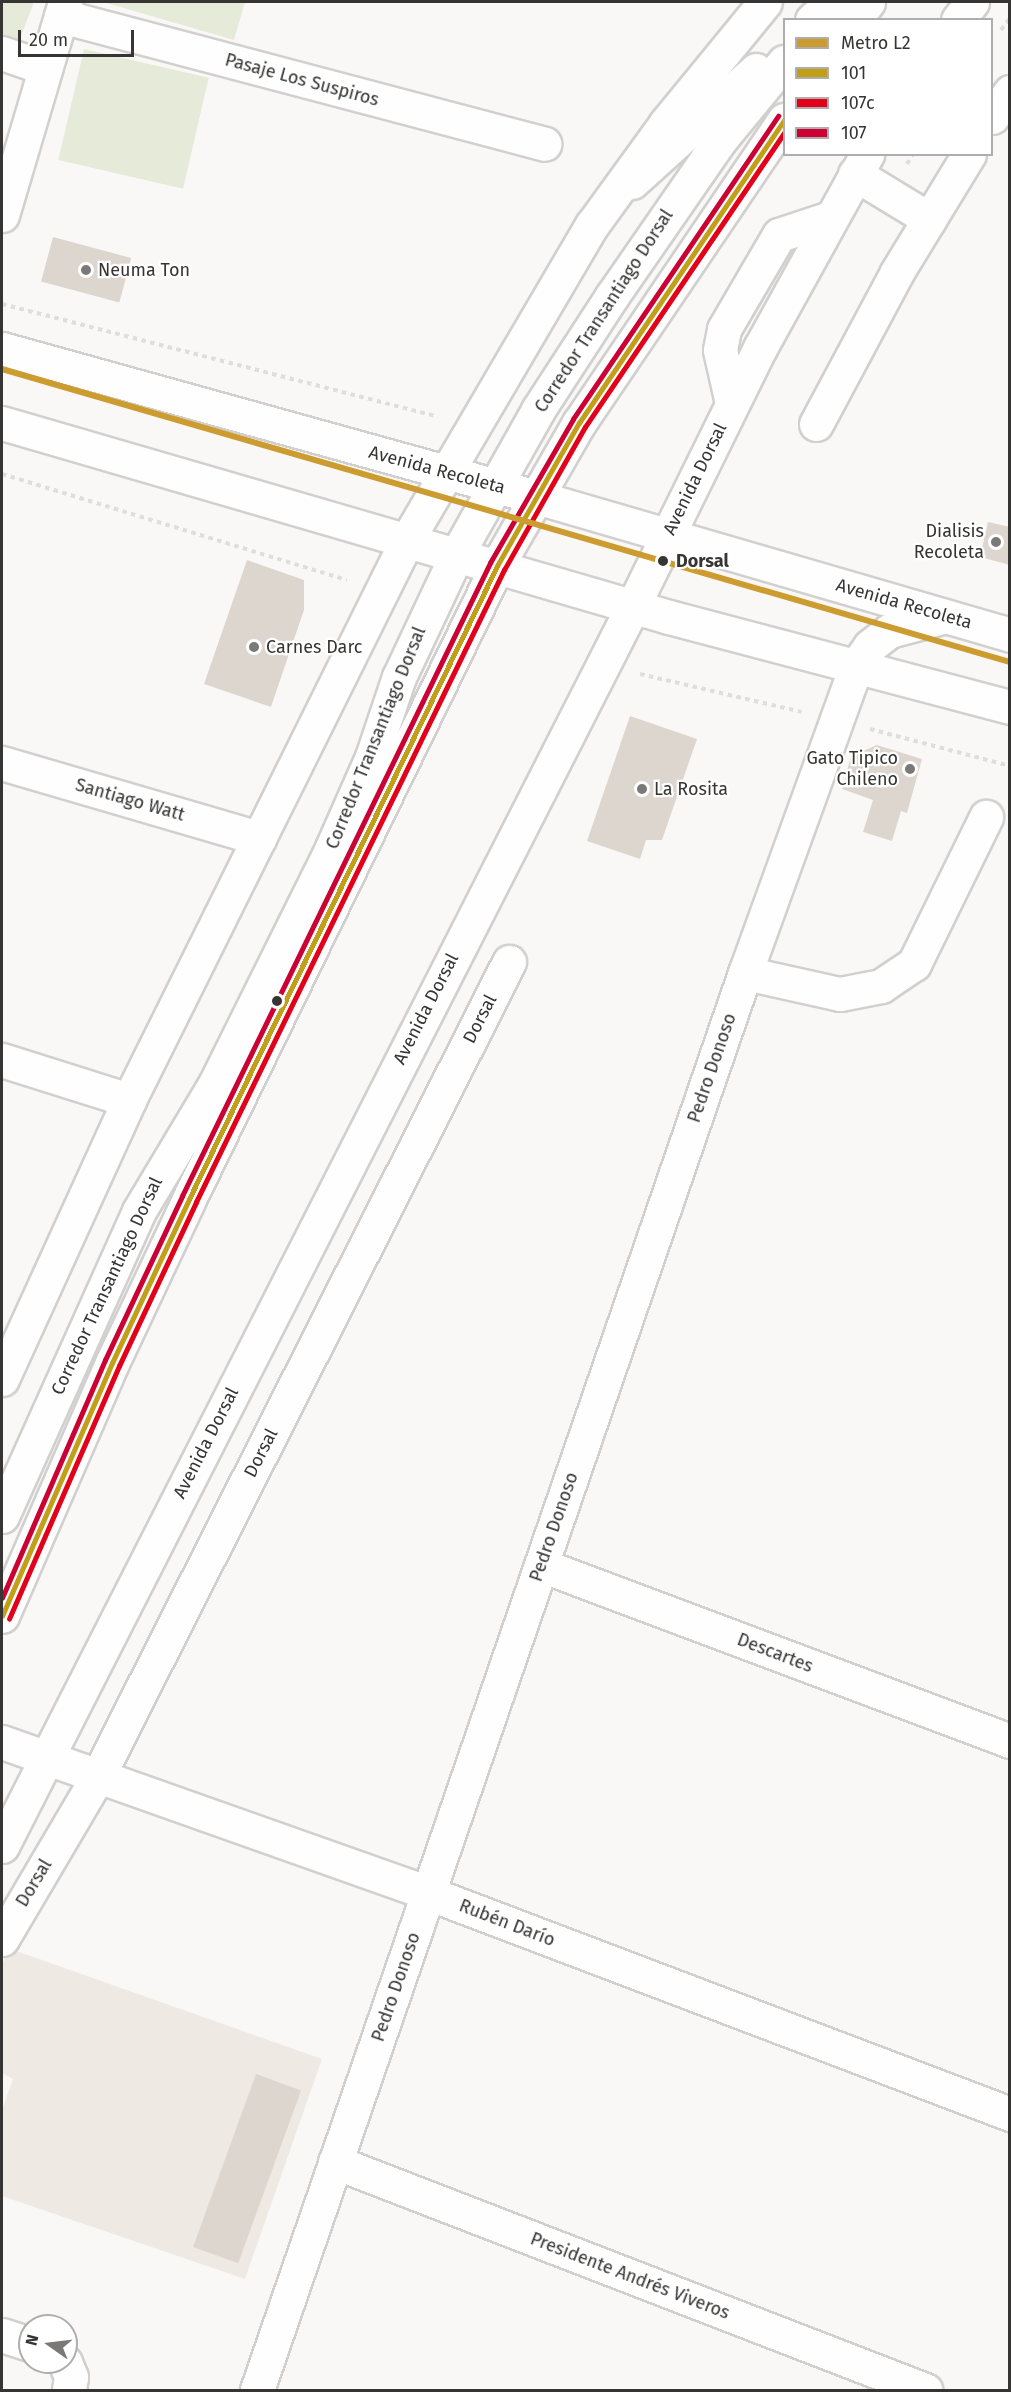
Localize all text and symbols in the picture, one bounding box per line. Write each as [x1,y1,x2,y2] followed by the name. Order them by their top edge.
[21,18,136,56] scale bar
[783,18,993,156] legend
[29,29,68,51] text: 20 m
[841,32,911,54] text: Metro L2
[223,49,381,111] street label: Pasaje Los Suspiros
[841,62,866,84] text: 101
[841,92,875,114] text: 107c
[841,122,866,144] text: 107
[530,205,678,417] street label: Corredor Transantiago Dorsal
[98,259,190,281] place label: Neuma Ton
[79,263,93,277] marker: Neuma Ton
[659,420,731,538] street label: Avenida Dorsal
[366,441,508,499] street label: Avenida Recoleta
[914,521,984,564] place label: Dialisis Recoleta
[989,535,1003,549] marker: Dialisis Recoleta
[676,550,729,572] place label: Dorsal
[654,552,672,570] marker: Dorsal
[834,574,974,634] street label: Avenida Recoleta
[321,624,431,852] street label: Corredor Transantiago Dorsal
[266,636,362,658] place label: Carnes Darc
[247,640,261,654] marker: Carnes Darc
[806,748,898,790] place label: Gato Tipico Chileno
[903,762,917,776] marker: Gato Tipico Chileno
[73,774,187,826] street label: Santiago Watt
[654,778,728,800] place label: La Rosita
[635,782,649,796] marker: La Rosita
[389,950,463,1068] street label: Avenida Dorsal
[459,991,501,1047] street label: Dorsal
[271,995,283,1007] unlabelled marker
[683,1010,741,1126] street label: Pedro Donoso
[47,1174,167,1398] street label: Corredor Transantiago Dorsal
[169,1384,243,1502] street label: Avenida Dorsal
[240,1425,282,1481] street label: Dorsal
[525,1469,583,1585] street label: Pedro Donoso
[734,1629,816,1677] street label: Descartes
[11,1855,57,1911] street label: Dorsal
[456,1895,558,1951] street label: Rubén Darío
[367,1929,425,2045] street label: Pedro Donoso
[527,2228,733,2324] street label: Presidente Andrés Viveros
[18,2314,78,2374] north arrow
[21,2333,42,2347] text: N

